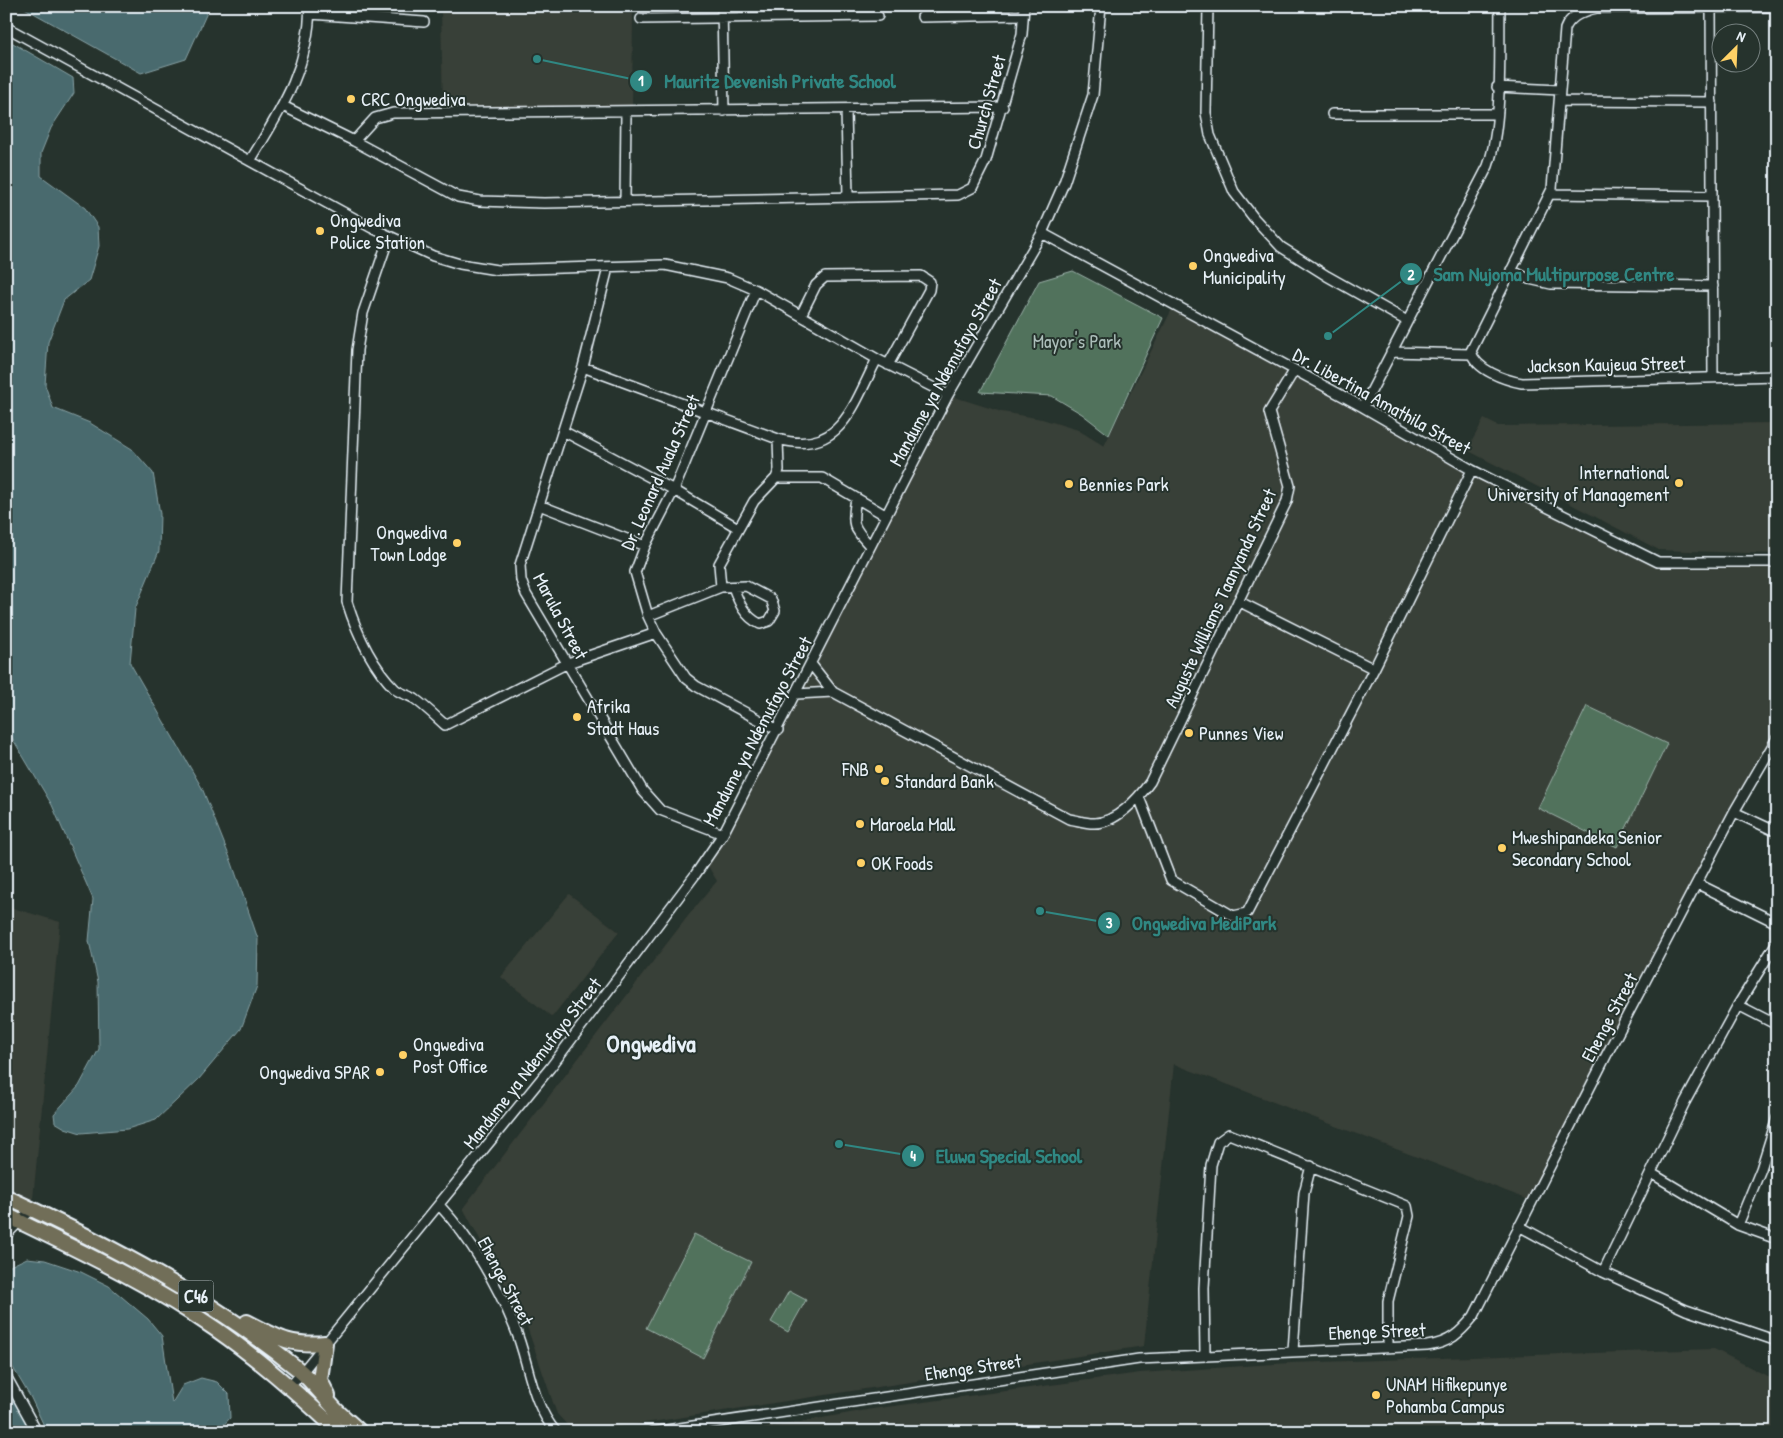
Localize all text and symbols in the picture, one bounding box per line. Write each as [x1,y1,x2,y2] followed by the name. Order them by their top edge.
[1710,22,1760,72] north arrow
[1734,25,1749,46] text: N
[960,51,1012,152] street label: Church Street
[629,64,905,99] callout: Mauritz Devenish Private School
[664,67,896,94] text: Mauritz Devenish Private School
[638,70,644,91] text: 1
[361,86,466,112] place label: CRC Ongwediva
[345,93,357,105] marker: CRC Ongwediva
[330,207,425,255] place label: Ongwediva Police Station
[314,225,326,237] marker: Ongwediva Police Station
[1203,242,1286,290] place label: Ongwediva Municipality
[1398,257,1684,292] callout: Sam Nujoma Multipurpose Centre
[1187,260,1199,272] marker: Ongwediva Municipality
[1434,260,1674,288] text: Sam Nujoma Multipurpose Centre
[1407,264,1415,285] text: 2
[882,273,1008,471] street label: Mandume ya Ndemufayo Street
[1033,328,1121,354] park label: Mayor's Park
[1288,341,1476,461] street label: Dr. Libertina Amathila Street
[1527,350,1686,378] street label: Jackson Kaujeua Street
[614,390,706,554] street label: Dr. Leonard Auala Street
[1487,459,1670,507] place label: International University of Management
[1079,471,1169,497] place label: Bennies Park
[1673,477,1685,489] marker: International University of Management
[1063,478,1075,490] marker: Bennies Park
[1158,484,1282,712] street label: Auguste Williams Taanyanda Street
[371,519,448,567] place label: Ongwediva Town Lodge
[451,537,463,549] marker: Ongwediva Town Lodge
[527,568,595,664] street label: Marula Street
[696,631,818,830] street label: Mandume ya Ndemufayo Street
[587,693,659,741] place label: Afrika Stadt Haus
[571,711,583,723] marker: Afrika Stadt Haus
[1199,720,1284,746] place label: Punnes View
[1183,727,1195,739] marker: Punnes View
[841,756,869,782] place label: FNB
[873,763,885,775] marker: FNB
[895,768,994,794] place label: Standard Bank
[879,775,891,787] marker: Standard Bank
[870,811,956,837] place label: Maroela Mall
[854,818,866,830] marker: Maroela Mall
[1512,824,1663,872] place label: Mweshipandeka Senior Secondary School
[1496,842,1508,854] marker: Mweshipandeka Senior Secondary School
[871,850,933,876] place label: OK Foods
[855,857,867,869] marker: OK Foods
[1097,906,1286,941] callout: Ongwediva MediPark
[1132,909,1277,937] text: Ongwediva MediPark
[1106,912,1113,933] text: 3
[1575,968,1643,1066] street label: Ehenge Street
[457,971,608,1154] street label: Mandume ya Ndemufayo Street
[606,1027,696,1060] district label: Ongwediva
[413,1031,488,1079] place label: Ongwediva Post Office
[397,1049,409,1061] marker: Ongwediva Post Office
[259,1059,370,1085] place label: Ongwediva SPAR
[374,1066,386,1078] marker: Ongwediva SPAR
[901,1139,1092,1174] callout: Eluwa Special School
[936,1142,1083,1170] text: Eluwa Special School
[910,1145,916,1166] text: 4
[472,1232,540,1330] street label: Ehenge Street
[178,1280,214,1312] road number: C46
[1328,1316,1426,1346] street label: Ehenge Street
[923,1347,1023,1387] street label: Ehenge Street
[1386,1371,1508,1419] place label: UNAM Hifikepunye Pohamba Campus
[1370,1389,1382,1401] marker: UNAM Hifikepunye Pohamba Campus

